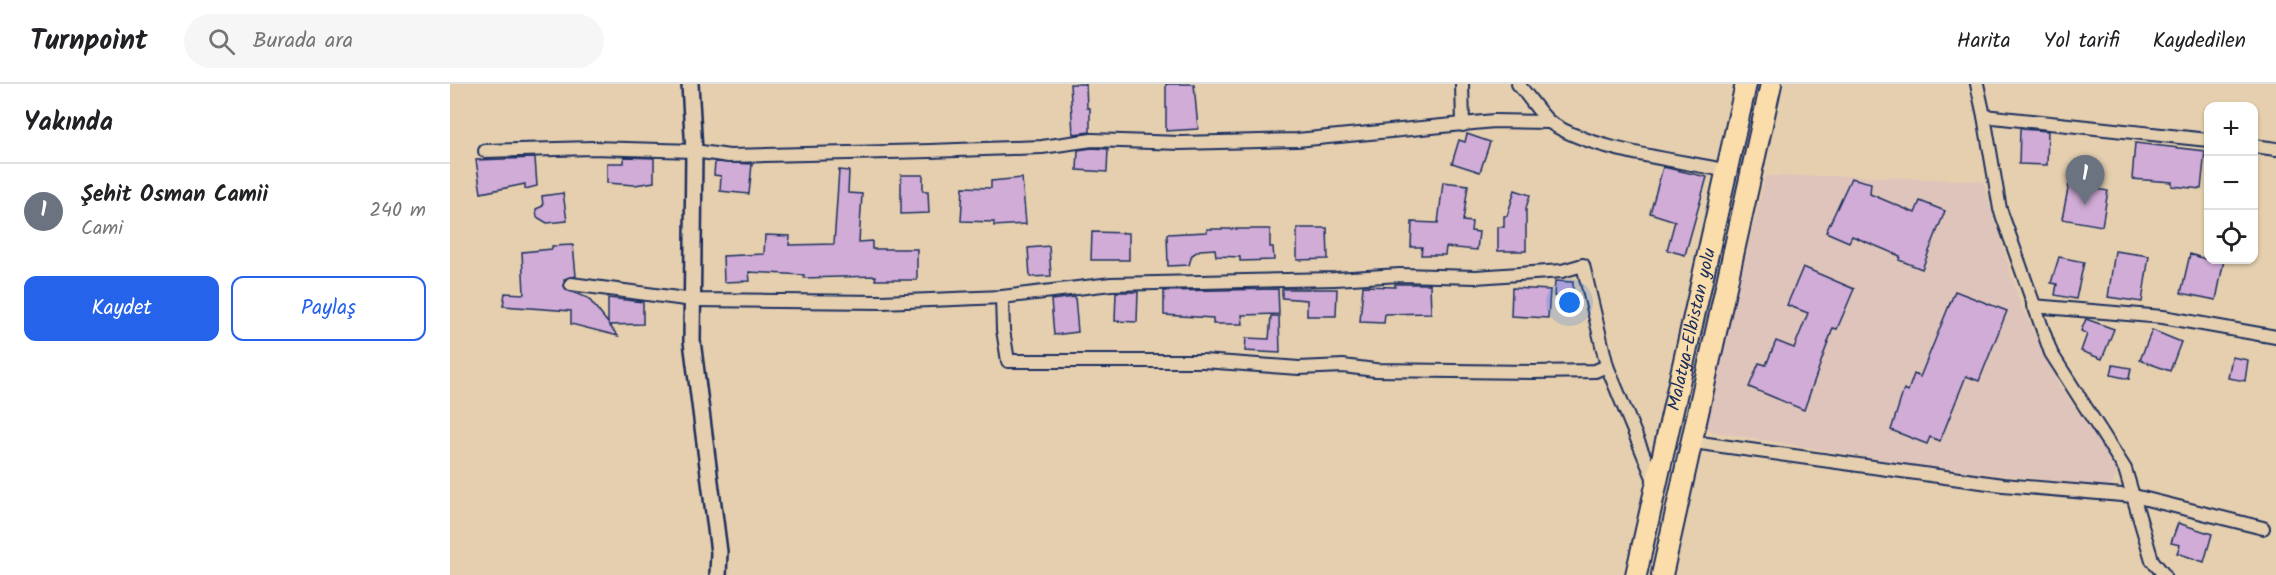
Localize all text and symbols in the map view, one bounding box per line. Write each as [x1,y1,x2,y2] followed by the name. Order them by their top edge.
[184,14,604,68] search box
[30,19,148,64] text: Turnpoint
[253,24,353,59] text: Burada ara
[205,25,238,58] icon: search
[1957,25,2011,58] text: Harita
[2044,25,2120,58] text: Yol tarifi
[2153,25,2246,58] text: Kaydedilen
[24,102,113,144] text: Yakında
[2204,102,2258,264] map controls
[2204,102,2258,156] button: +
[2066,156,2104,205] pin: 1
[2204,156,2258,210] button: −
[81,178,268,213] text: Şehit Osman Camii
[40,195,47,227] text: 1
[369,195,426,227] text: 240 m
[2204,210,2258,264] button: locate
[81,213,123,245] text: Cami
[1660,245,1725,414] street label: Malatya-Elbistan yolu
[24,276,219,341] button: Kaydet
[231,276,426,341] button: Paylaş
[1555,288,1584,317] your location

